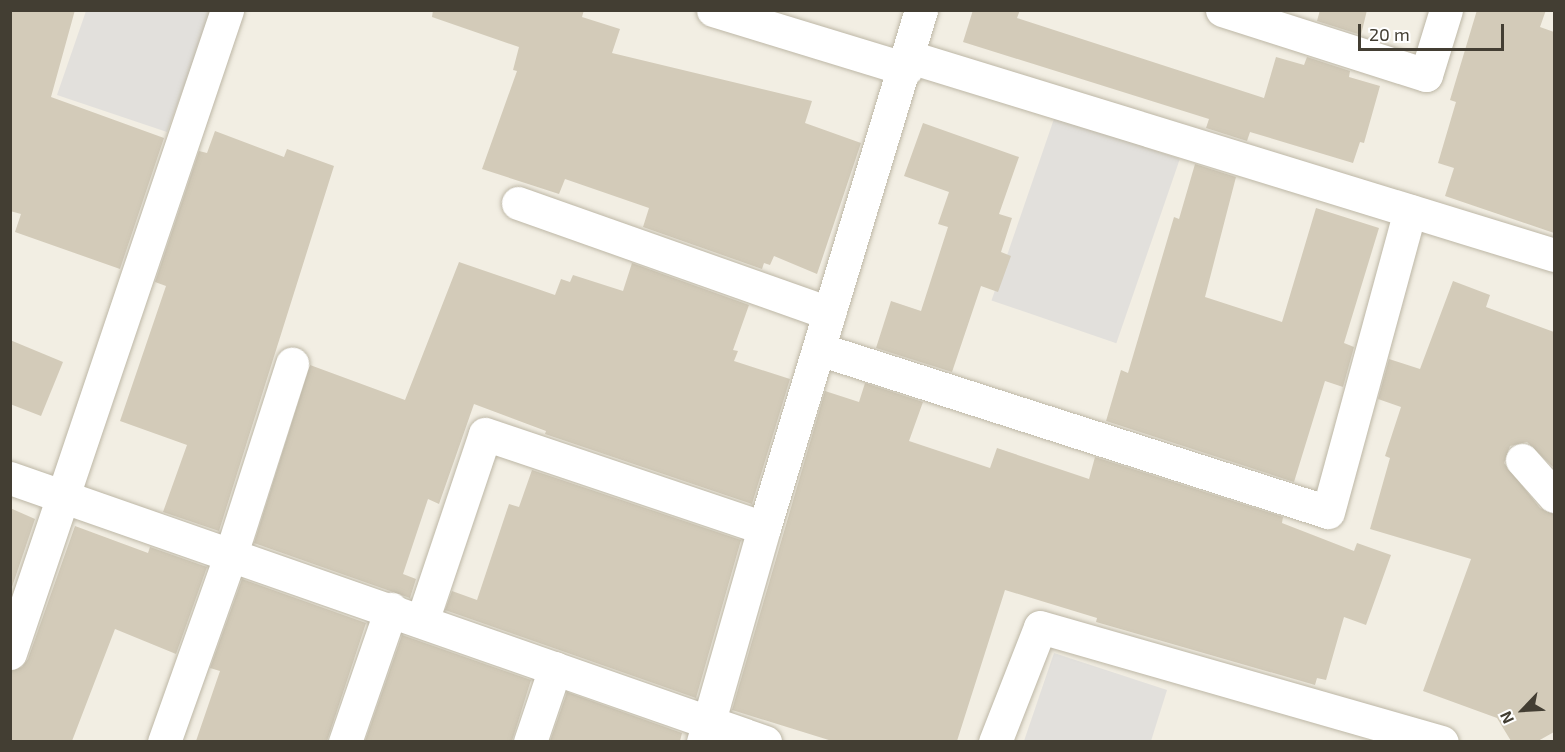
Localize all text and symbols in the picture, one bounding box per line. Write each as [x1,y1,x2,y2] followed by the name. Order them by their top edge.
[1361,12,1506,50] scale bar
[1369,23,1410,45] text: 20 m
[1493,680,1553,740] north arrow
[1495,709,1517,727] text: N

